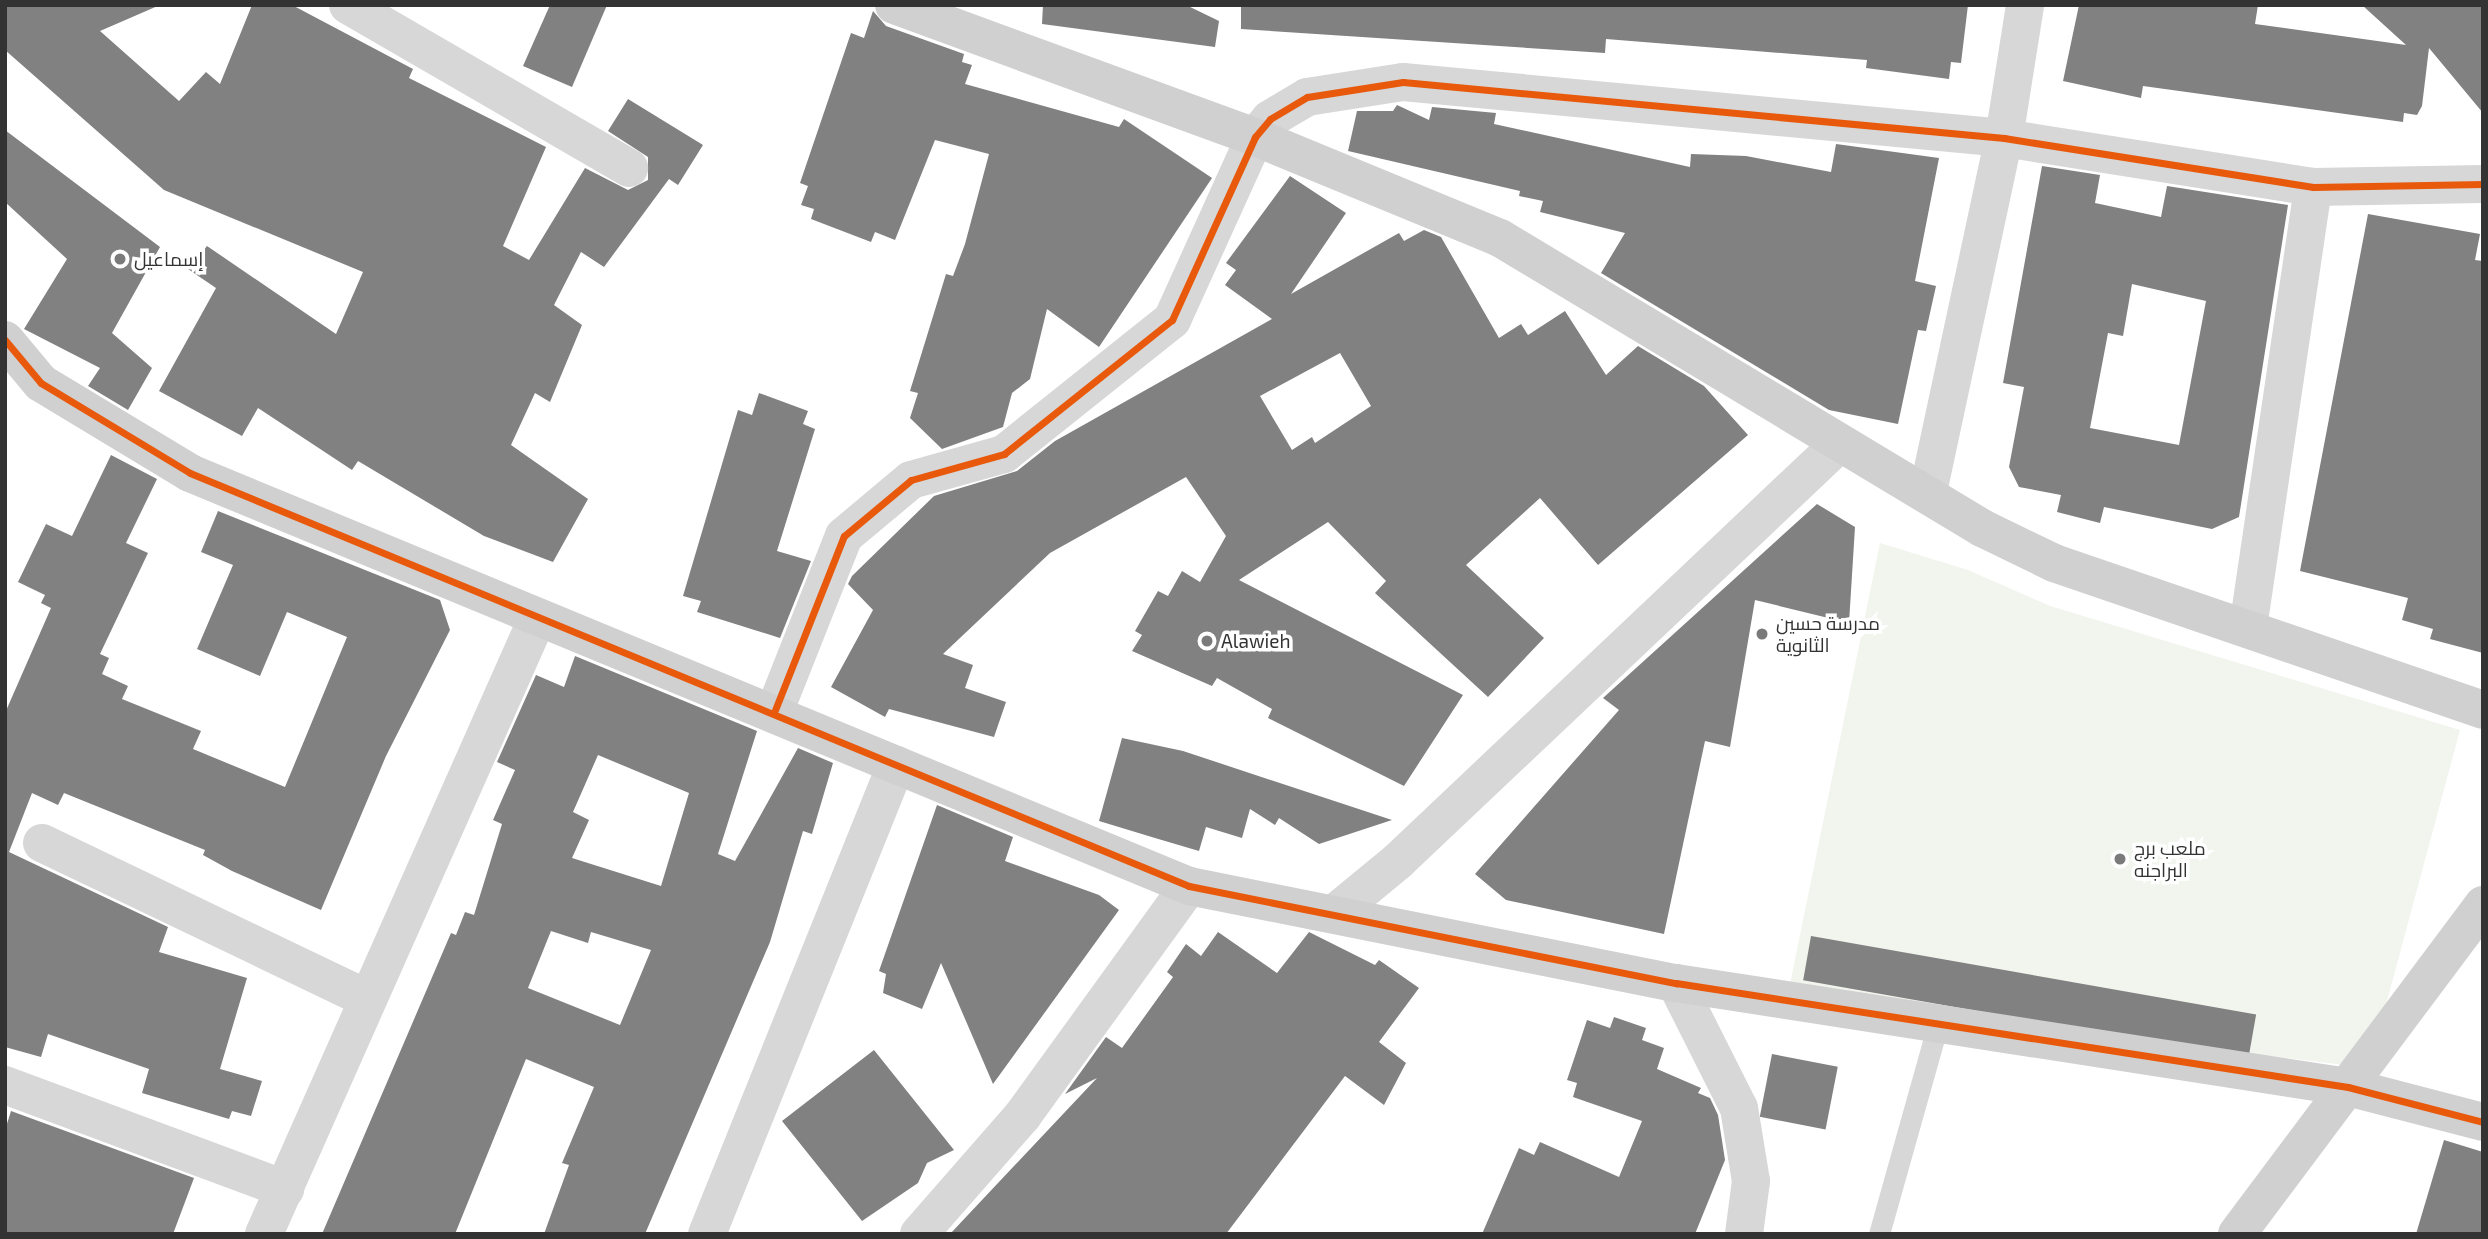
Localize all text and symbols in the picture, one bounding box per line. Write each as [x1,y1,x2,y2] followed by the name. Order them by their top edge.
[134,248,203,270] place label: إسماعيل
[112,251,128,267] marker: إسماعيل
[1776,612,1880,656] place label: مدرسة حسين الثانوية
[1754,626,1770,642] marker: مدرسة حسين الثانوية
[1221,630,1291,652] place label: Alawieh
[1199,633,1215,649] marker: Alawieh
[2134,837,2206,881] place label: ملعب برج البراجنه
[2112,851,2128,867] marker: ملعب برج البراجنه

